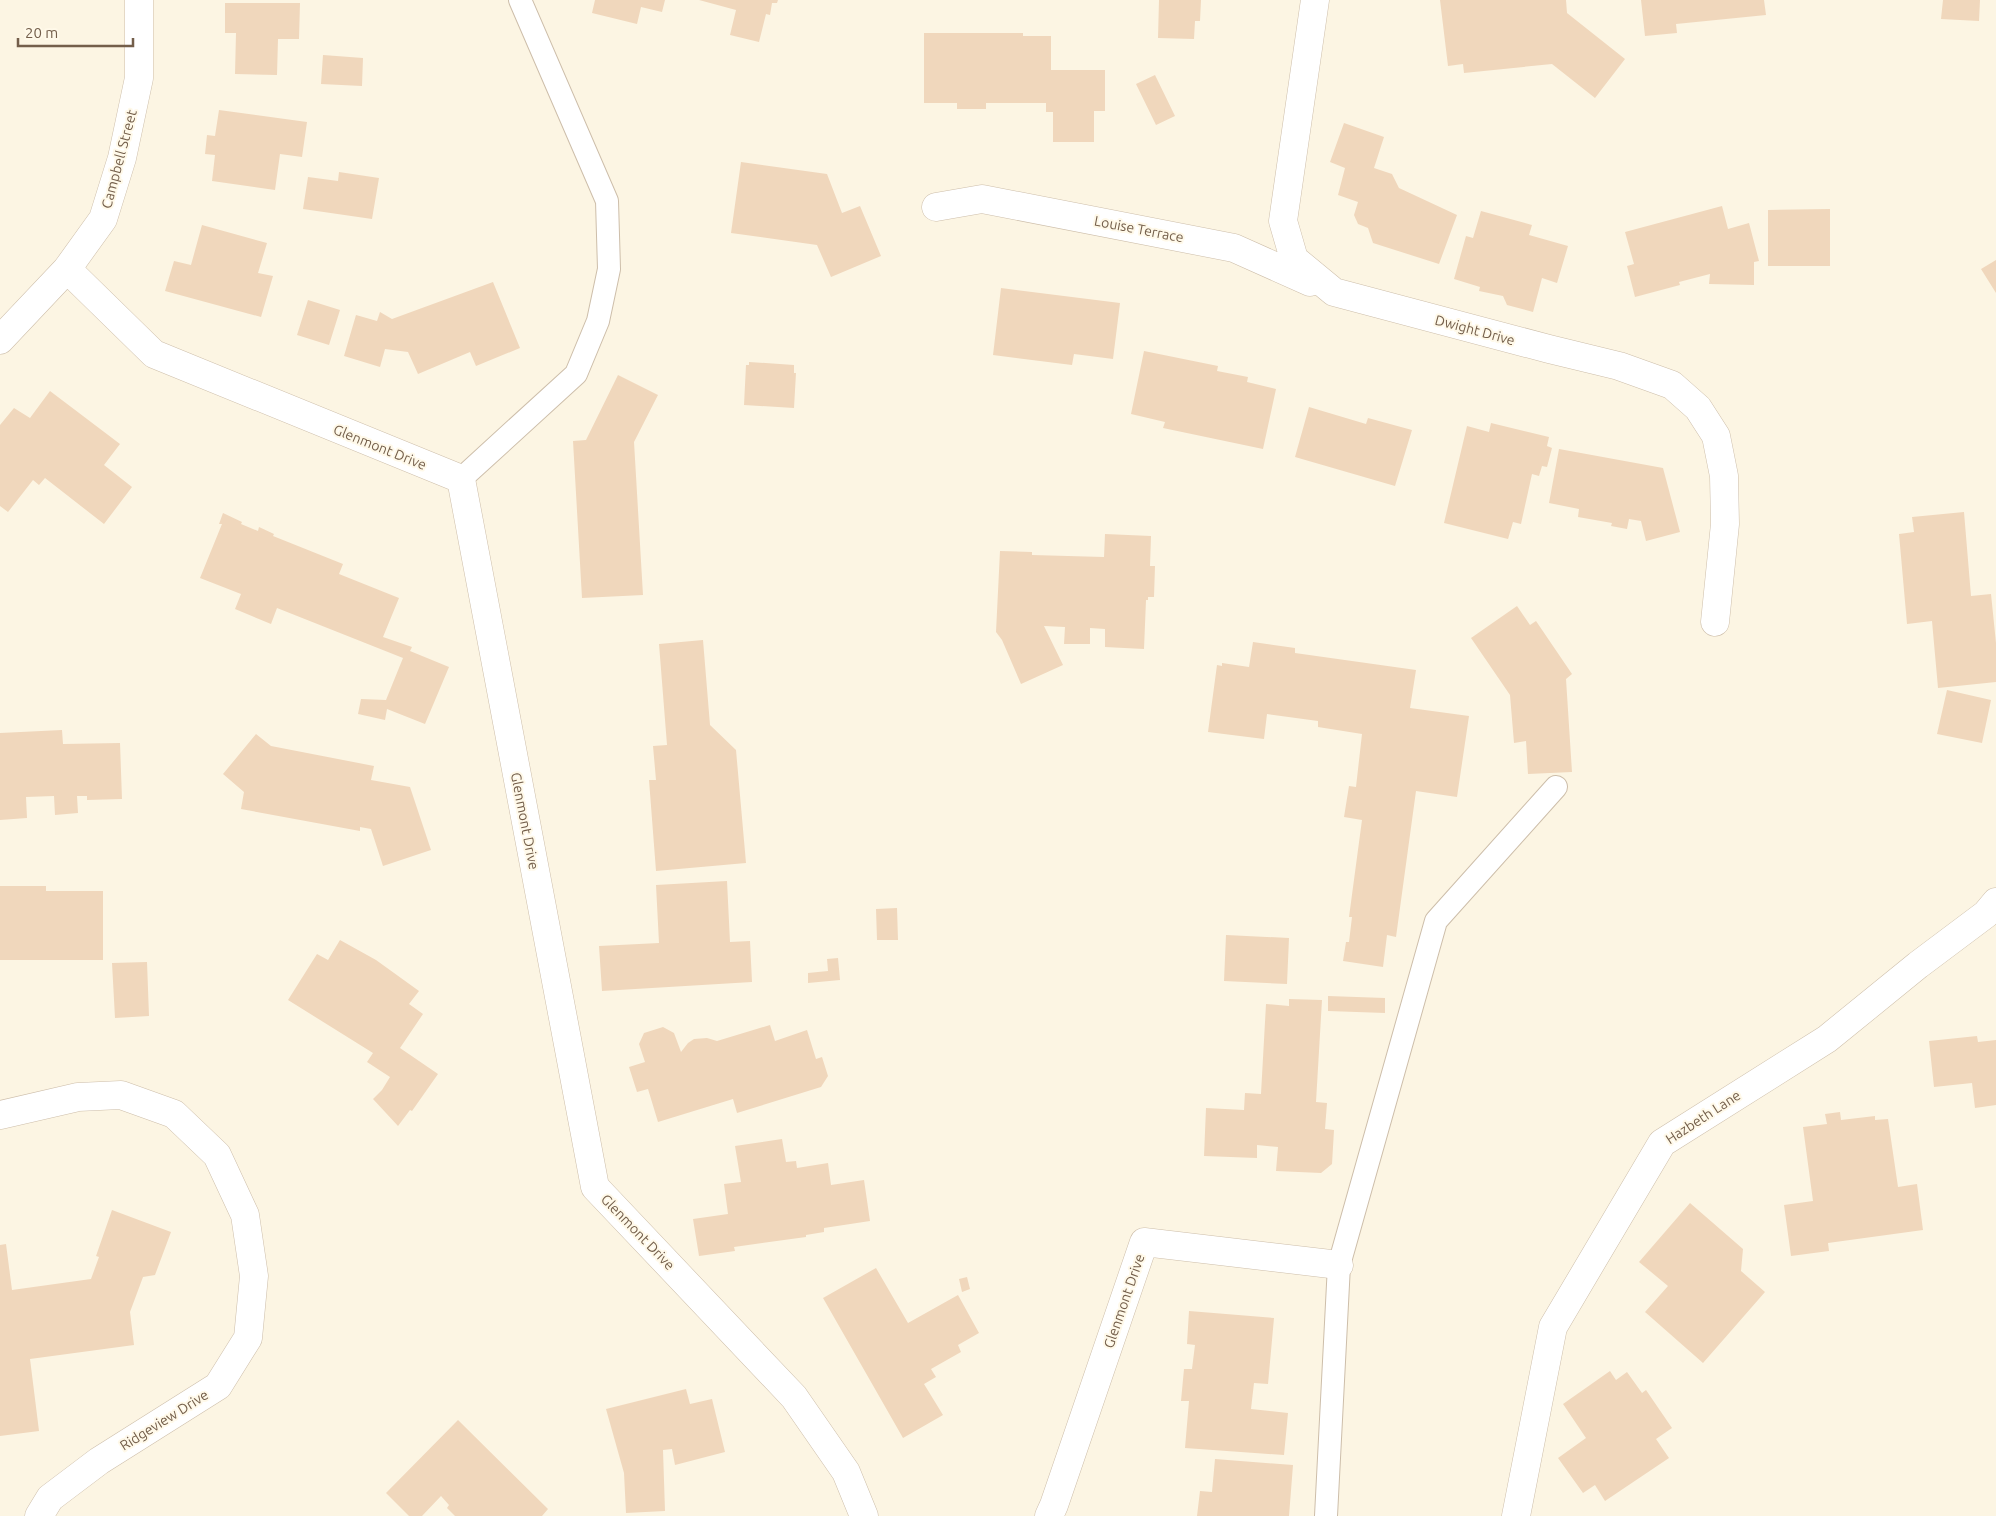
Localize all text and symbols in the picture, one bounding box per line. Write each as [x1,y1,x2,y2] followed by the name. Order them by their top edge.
[18,15,132,47] scale bar
[25,24,58,41] text: 20 m
[98,107,140,210] street label: Campbell Street
[1093,213,1185,245] street label: Louise Terrace
[1433,312,1517,348] street label: Dwight Drive
[331,421,429,473] street label: Glenmont Drive
[508,771,542,871] street label: Glenmont Drive
[1663,1087,1743,1147] street label: Hazbeth Lane
[598,1191,678,1273] street label: Glenmont Drive
[1100,1252,1148,1350] street label: Glenmont Drive
[117,1386,211,1454] street label: Ridgeview Drive

